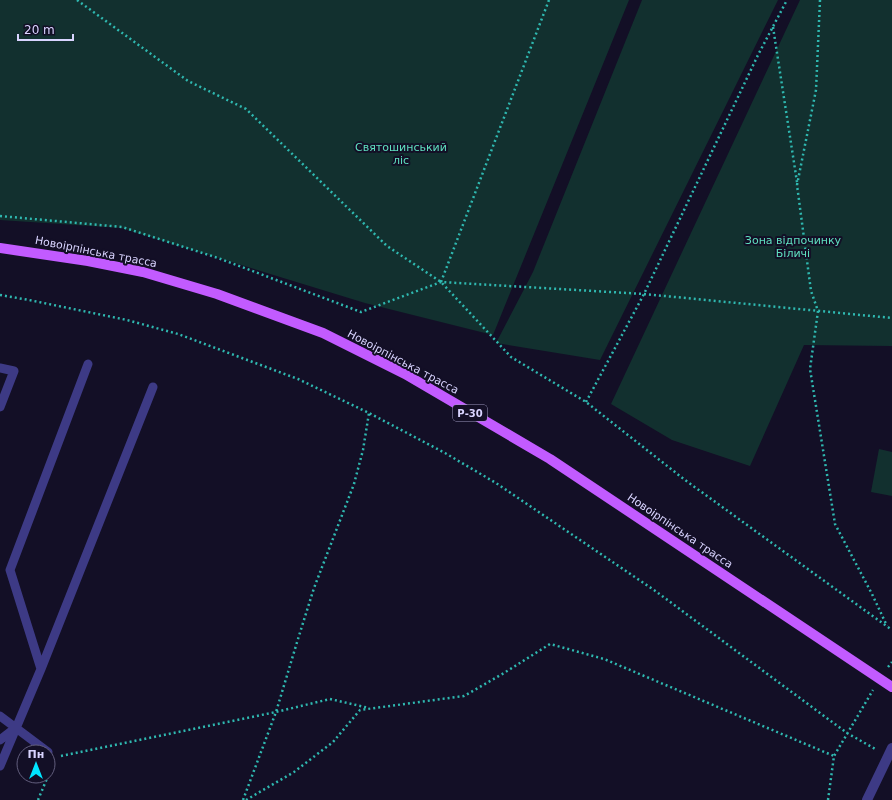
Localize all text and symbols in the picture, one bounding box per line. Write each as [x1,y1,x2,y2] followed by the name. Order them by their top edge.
[18,16,73,42] scale bar
[24,23,55,37] text: 20 m
[355,141,447,167] park label: Святошинський ліс
[34,234,158,270] street label: Новоірпінська трасса
[745,234,842,260] park label: Зона відпочинку Біличі
[345,327,461,397] street label: Новоірпінська трасса
[453,405,487,421] road number: Р-30
[625,491,735,571] street label: Новоірпінська трасса
[16,744,56,784] north arrow
[28,748,44,761] text: Пн

